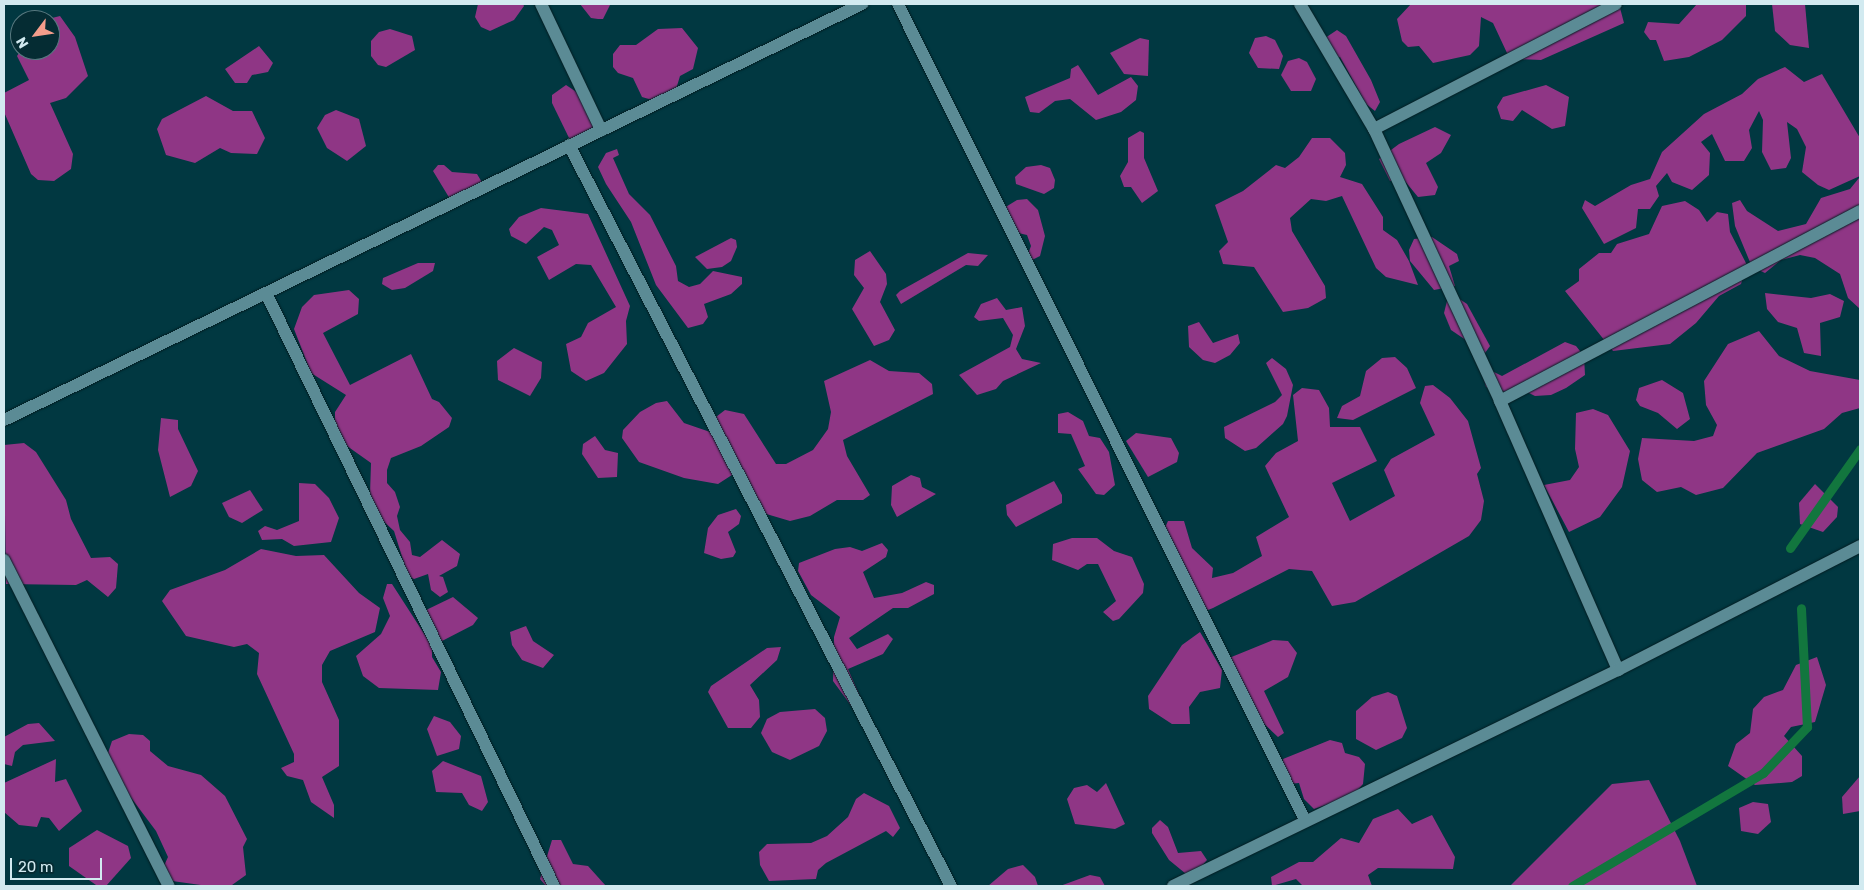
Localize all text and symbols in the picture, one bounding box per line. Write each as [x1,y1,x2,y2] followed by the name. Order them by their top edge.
[10,10,60,60] north arrow
[13,34,32,51] text: N
[12,848,105,880] scale bar
[18,858,53,876] text: 20 m

